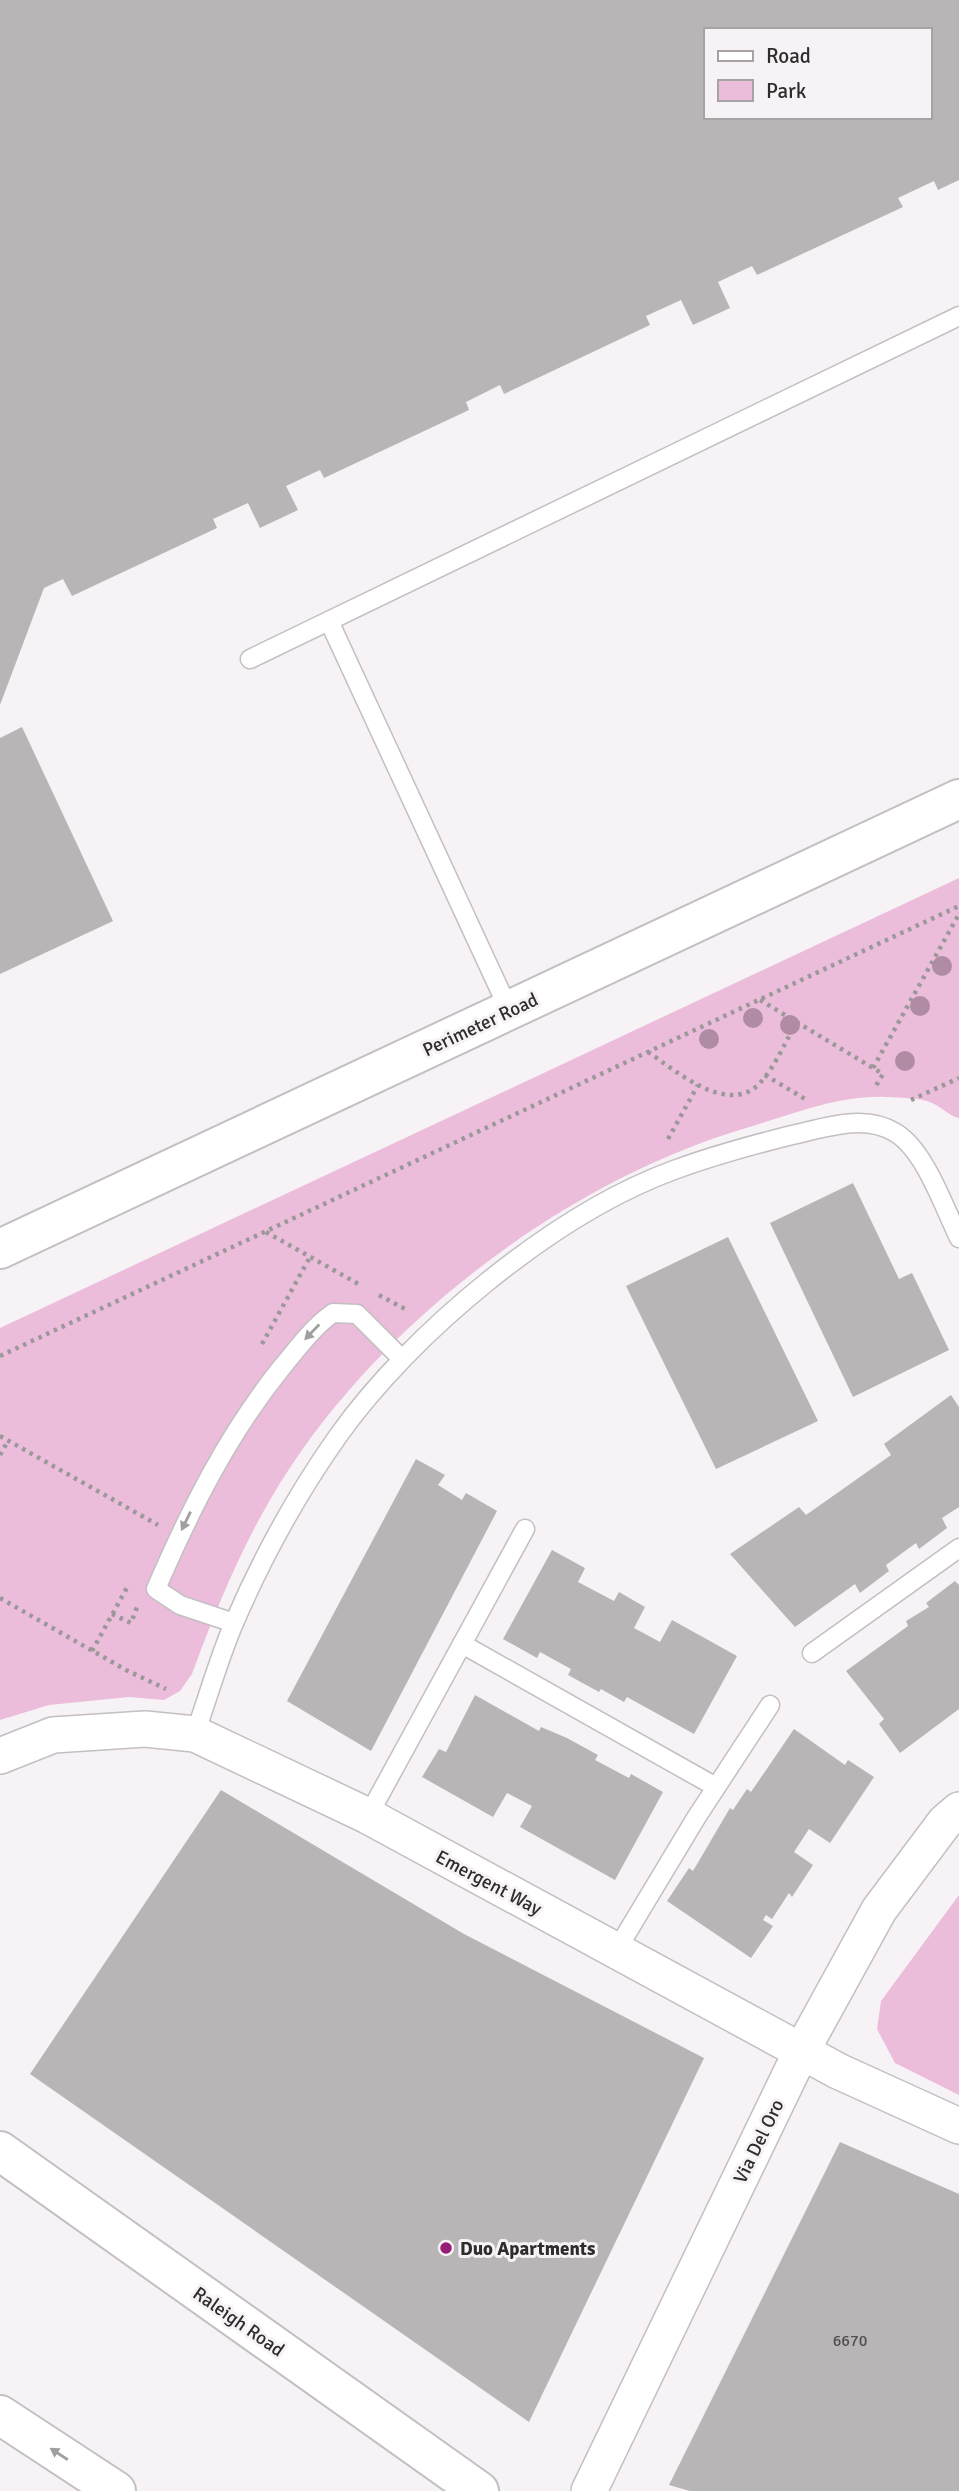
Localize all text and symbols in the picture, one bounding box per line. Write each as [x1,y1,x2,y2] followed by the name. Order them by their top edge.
[704,28,931,119] legend
[766,43,811,69] text: Road
[766,78,807,104] text: Park
[419,988,542,1062] street label: Perimeter Road
[303,1324,320,1341] one-way arrow
[180,1511,192,1531] one-way arrow
[431,1845,546,1921] street label: Emergent Way
[728,2095,790,2187] street label: Via Del Oro
[460,2237,595,2261] place label: Duo Apartments
[438,2240,454,2256] marker: Duo Apartments
[188,2282,289,2362] street label: Raleigh Road
[833,2331,867,2351] house number: 6670
[49,2448,69,2461] one-way arrow

